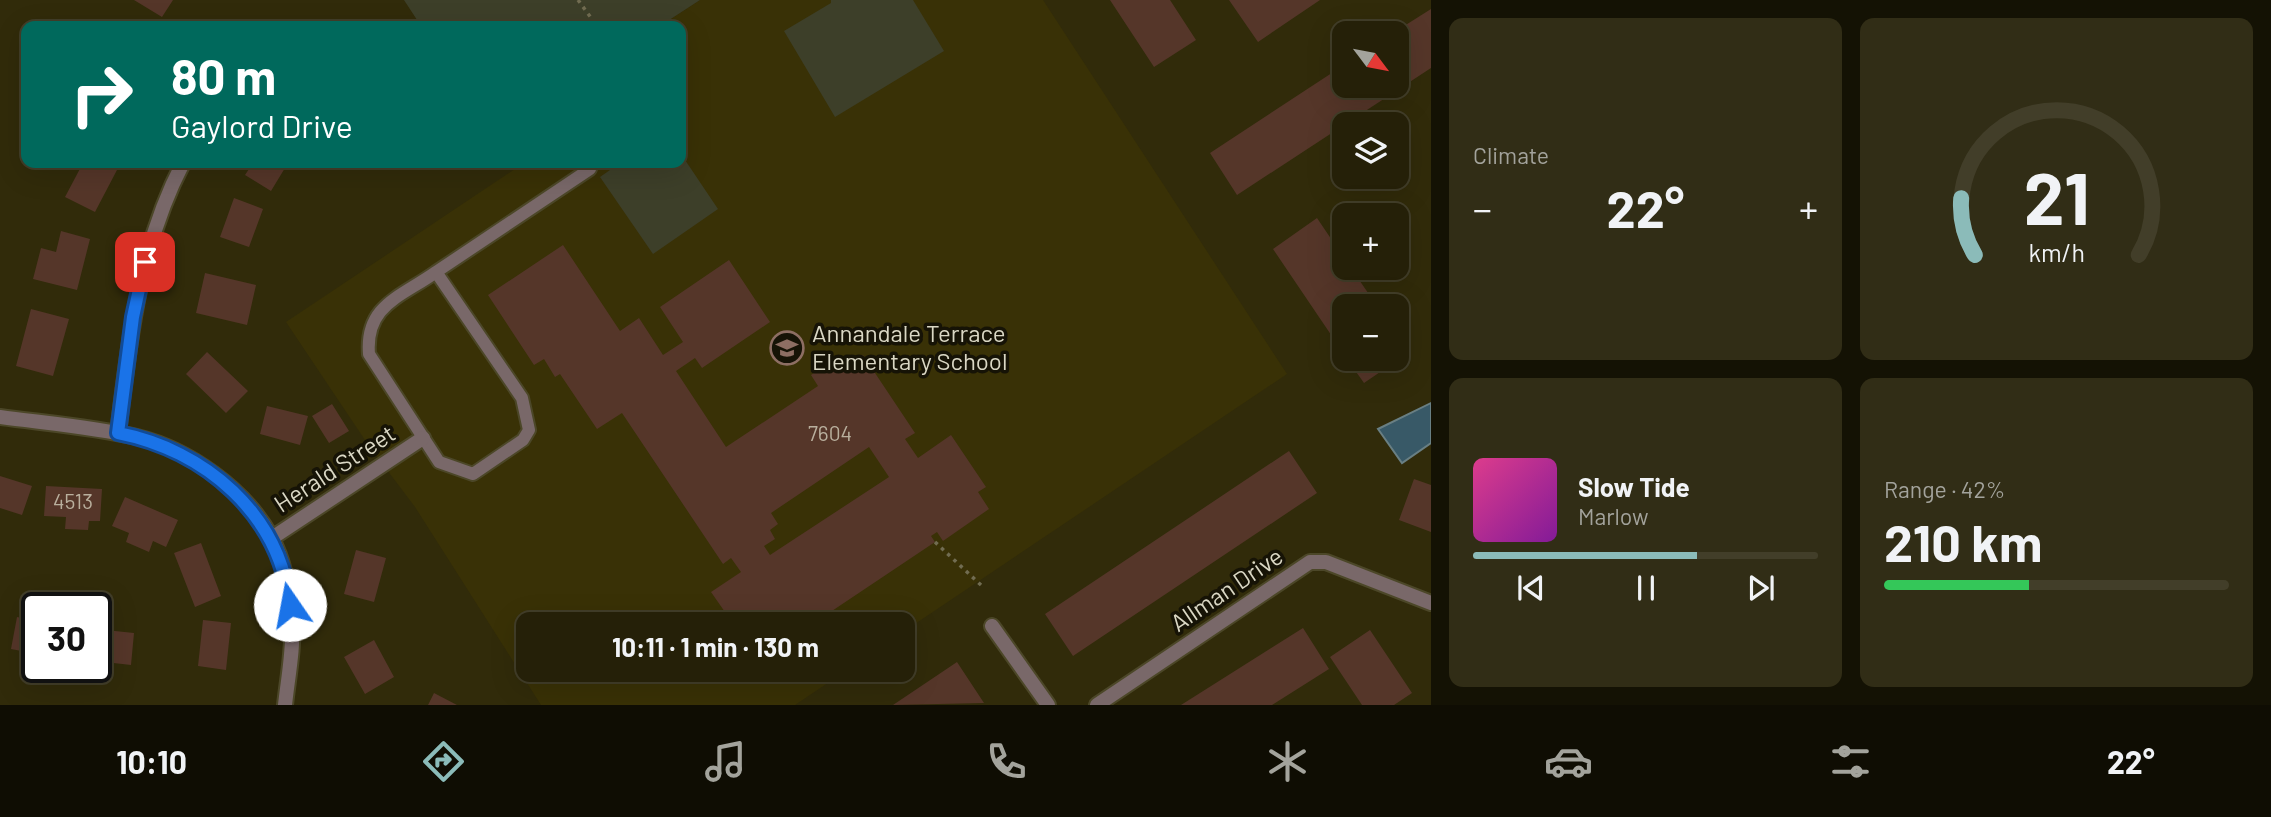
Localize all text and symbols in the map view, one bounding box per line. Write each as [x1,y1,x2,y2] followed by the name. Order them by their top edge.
[1332,21,1409,98] north arrow
[1332,21,1409,371] map controls
[171,46,276,105] text: 80 m
[56,49,147,140] icon: right
[171,106,353,144] text: Gaylord Drive
[1332,112,1409,189] button: layers
[1473,141,1549,169] text: Climate
[2023,152,2090,240] text: 21
[1607,176,1684,238] text: 22°
[1473,185,1492,231] text: −
[1799,185,1818,231] text: +
[1332,203,1409,280] button: +
[115,232,175,292] pin
[2028,237,2085,267] text: km/h
[126,243,164,281] icon: arrive
[1332,294,1409,371] button: −
[812,318,1007,375] place label: Annandale Terrace Elementary School
[768,329,806,367] school or university icon: Annandale Terrace Elementary School
[268,418,400,518] street label: Herald Street
[808,420,852,445] house number: 7604
[1578,471,1690,502] text: Slow Tide
[1884,475,2005,503] text: Range · 42%
[53,488,93,513] house number: 4513
[1578,502,1649,530] text: Marlow
[1884,510,2042,572] text: 210 km
[1165,541,1288,637] street label: Allman Drive
[253,568,327,642] position arrow
[1512,569,1550,607] icon: previous
[1627,569,1665,607] icon: pause
[1742,569,1780,607] icon: next
[21,592,112,683] speed limit sign: 30
[612,631,819,662] text: 10:11 · 1 min · 130 m
[419,737,468,786] icon: directions
[701,737,750,786] icon: music
[982,737,1031,786] icon: phone
[1263,737,1312,786] icon: climate
[1544,737,1593,786] icon: car
[1826,737,1875,786] icon: filters
[116,742,187,780] text: 10:10
[2107,742,2155,780] text: 22°

